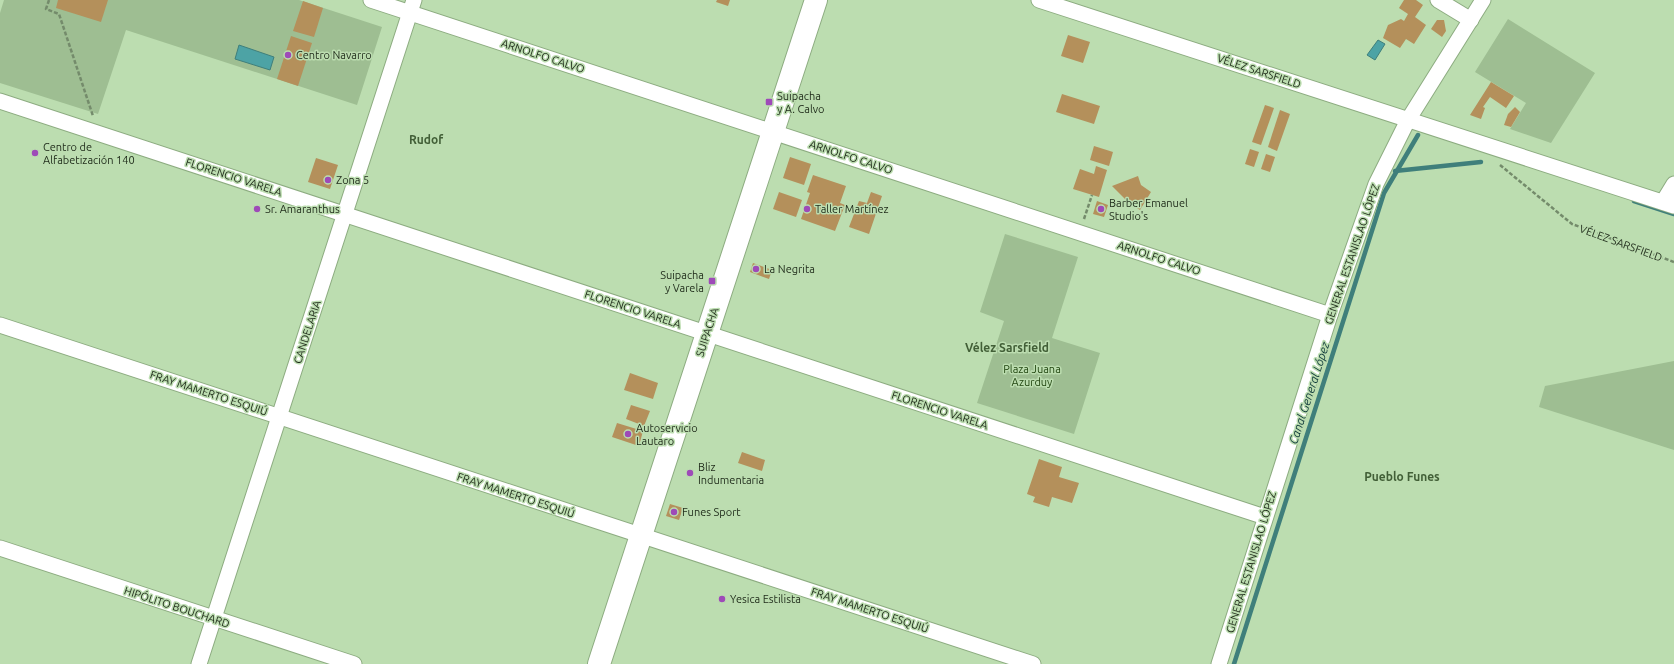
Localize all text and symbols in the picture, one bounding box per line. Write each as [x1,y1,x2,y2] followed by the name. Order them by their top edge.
[500,37,586,75] street label: ARNOLFO CALVO
[296,49,372,61] place label: Centro Navarro
[283,50,293,60] marker: Centro Navarro
[1216,51,1303,90] street label: VÉLEZ SARSFIELD
[777,90,825,115] place label: Suipacha y A. Calvo
[764,97,774,107] marker: Suipacha y A. Calvo
[409,133,444,146] district label: Rudof
[808,138,894,176] street label: ARNOLFO CALVO
[43,141,135,166] place label: Centro de Alfabetización 140
[30,148,40,158] marker: Centro de Alfabetización 140
[184,156,285,199] street label: FLORENCIO VARELA
[336,174,369,186] place label: Zona 5
[323,175,333,185] marker: Zona 5
[1321,182,1382,326] street label: GENERAL ESTANISLAO LÓPEZ
[1109,197,1188,222] place label: Barber Emanuel Studio's
[265,203,340,215] place label: Sr. Amaranthus
[815,203,889,215] place label: Taller Martínez
[252,204,262,214] marker: Sr. Amaranthus
[802,204,812,214] marker: Taller Martínez
[1096,204,1106,214] marker: Barber Emanuel Studio's
[1578,221,1665,264] street label: VÉLEZ SARSFIELD
[1116,239,1202,277] street label: ARNOLFO CALVO
[764,263,815,275] place label: La Negrita
[751,264,761,274] marker: La Negrita
[660,269,704,294] place label: Suipacha y Varela
[707,276,717,286] marker: Suipacha y Varela
[583,288,684,331] street label: FLORENCIO VARELA
[291,298,323,365] street label: CANDELARIA
[693,305,721,358] street label: SUIPACHA
[1286,340,1332,446] water label: Canal General López
[965,341,1049,354] district label: Vélez Sarsfield
[1003,363,1061,388] park label: Plaza Juana Azurduy
[149,367,270,418] street label: FRAY MAMERTO ESQUIÚ
[890,389,991,432] street label: FLORENCIO VARELA
[636,422,698,447] place label: Autoservicio Lautaro
[623,429,633,439] marker: Autoservicio Lautaro
[698,461,764,486] place label: Bliz Indumentaria
[685,468,695,478] marker: Bliz Indumentaria
[456,469,577,520] street label: FRAY MAMERTO ESQUIÚ
[1364,470,1440,483] district label: Pueblo Funes
[1223,489,1278,634] street label: GENERAL ESTANISLAO LÓPEZ
[682,506,741,518] place label: Funes Sport
[669,507,679,517] marker: Funes Sport
[123,583,232,630] street label: HIPÓLITO BOUCHARD
[810,584,931,635] street label: FRAY MAMERTO ESQUIÚ
[730,593,801,605] place label: Yesica Estilista
[717,594,727,604] marker: Yesica Estilista

